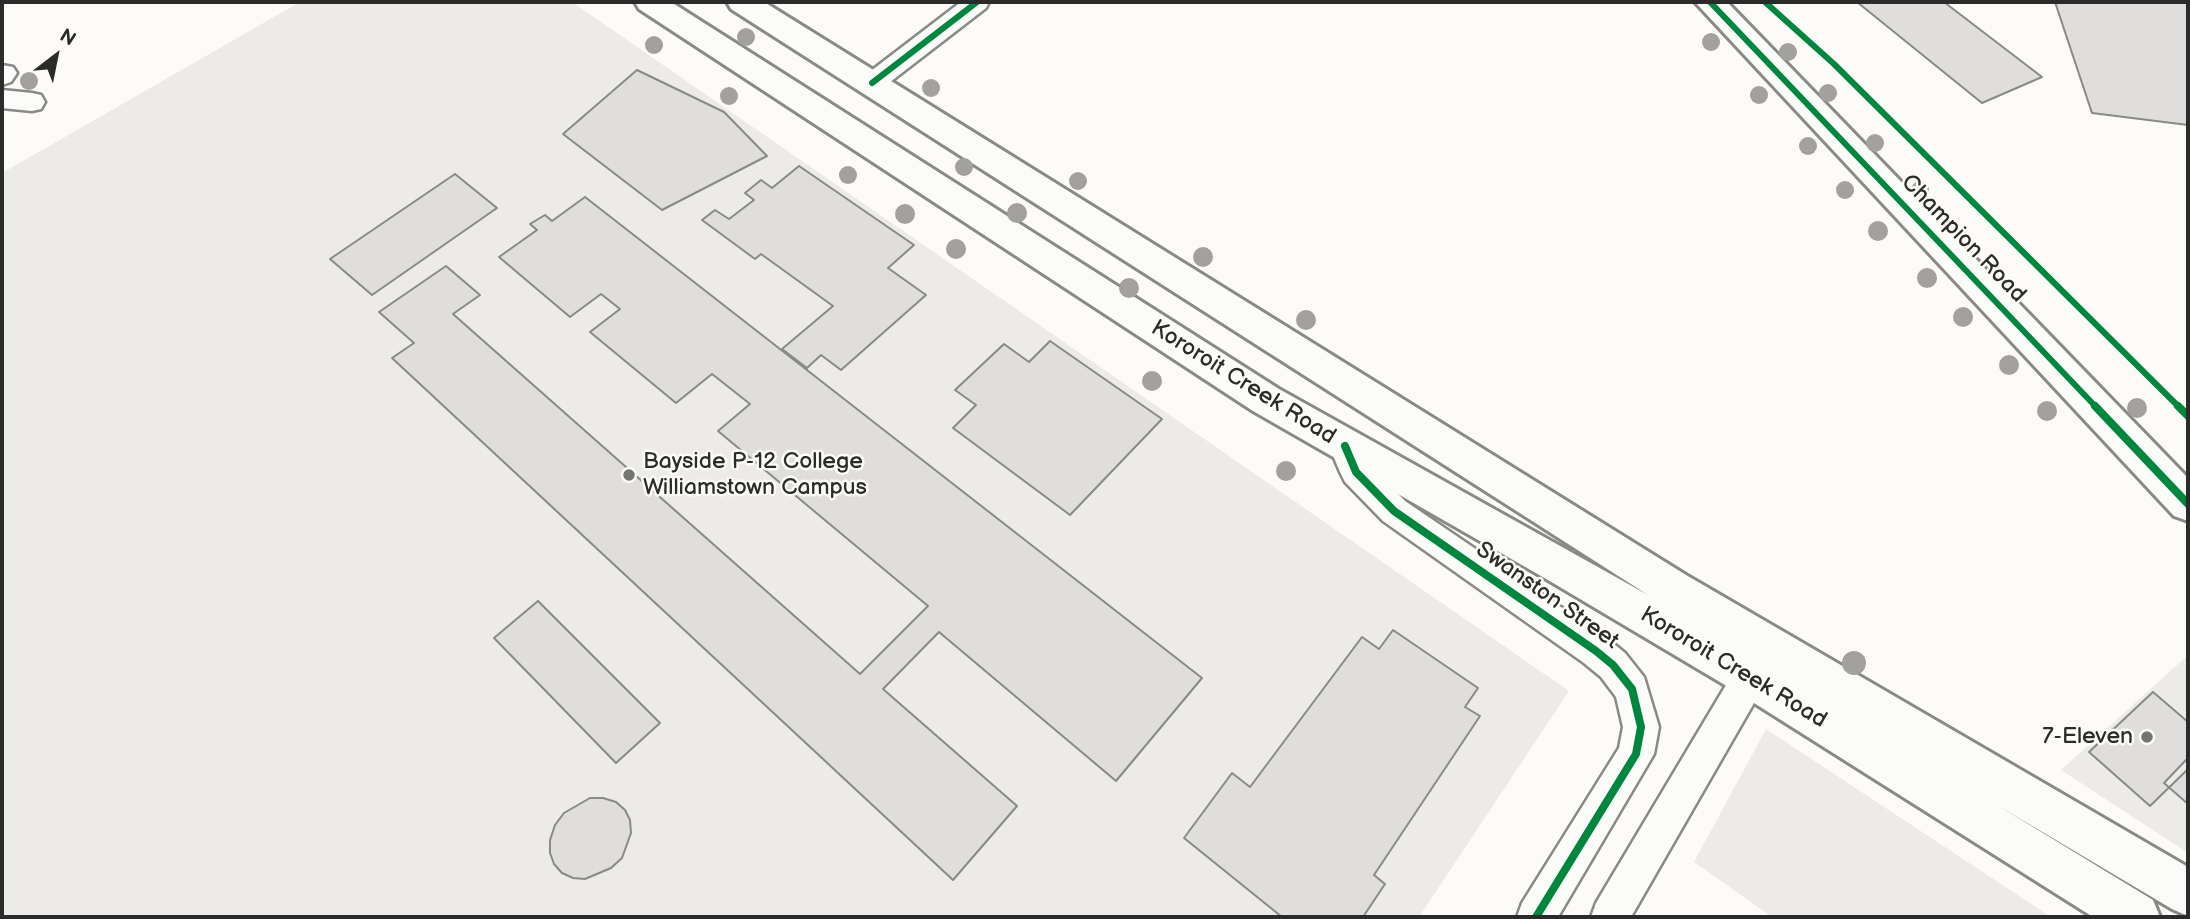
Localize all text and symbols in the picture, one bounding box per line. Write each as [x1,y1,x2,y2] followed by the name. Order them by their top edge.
[21,21,91,91] north arrow
[55,24,80,51] text: N
[1895,169,2031,309] street label: Champion Road
[1146,315,1340,451] street label: Kororoit Creek Road
[643,448,867,502] place label: Bayside P-12 College Williamstown Campus
[621,467,637,483] marker: Bayside P-12 College Williamstown Campus
[1470,536,1624,656] street label: Swanston Street
[1635,601,1831,735] street label: Kororoit Creek Road
[2042,723,2133,751] place label: 7-Eleven
[2139,729,2155,745] marker: 7-Eleven

